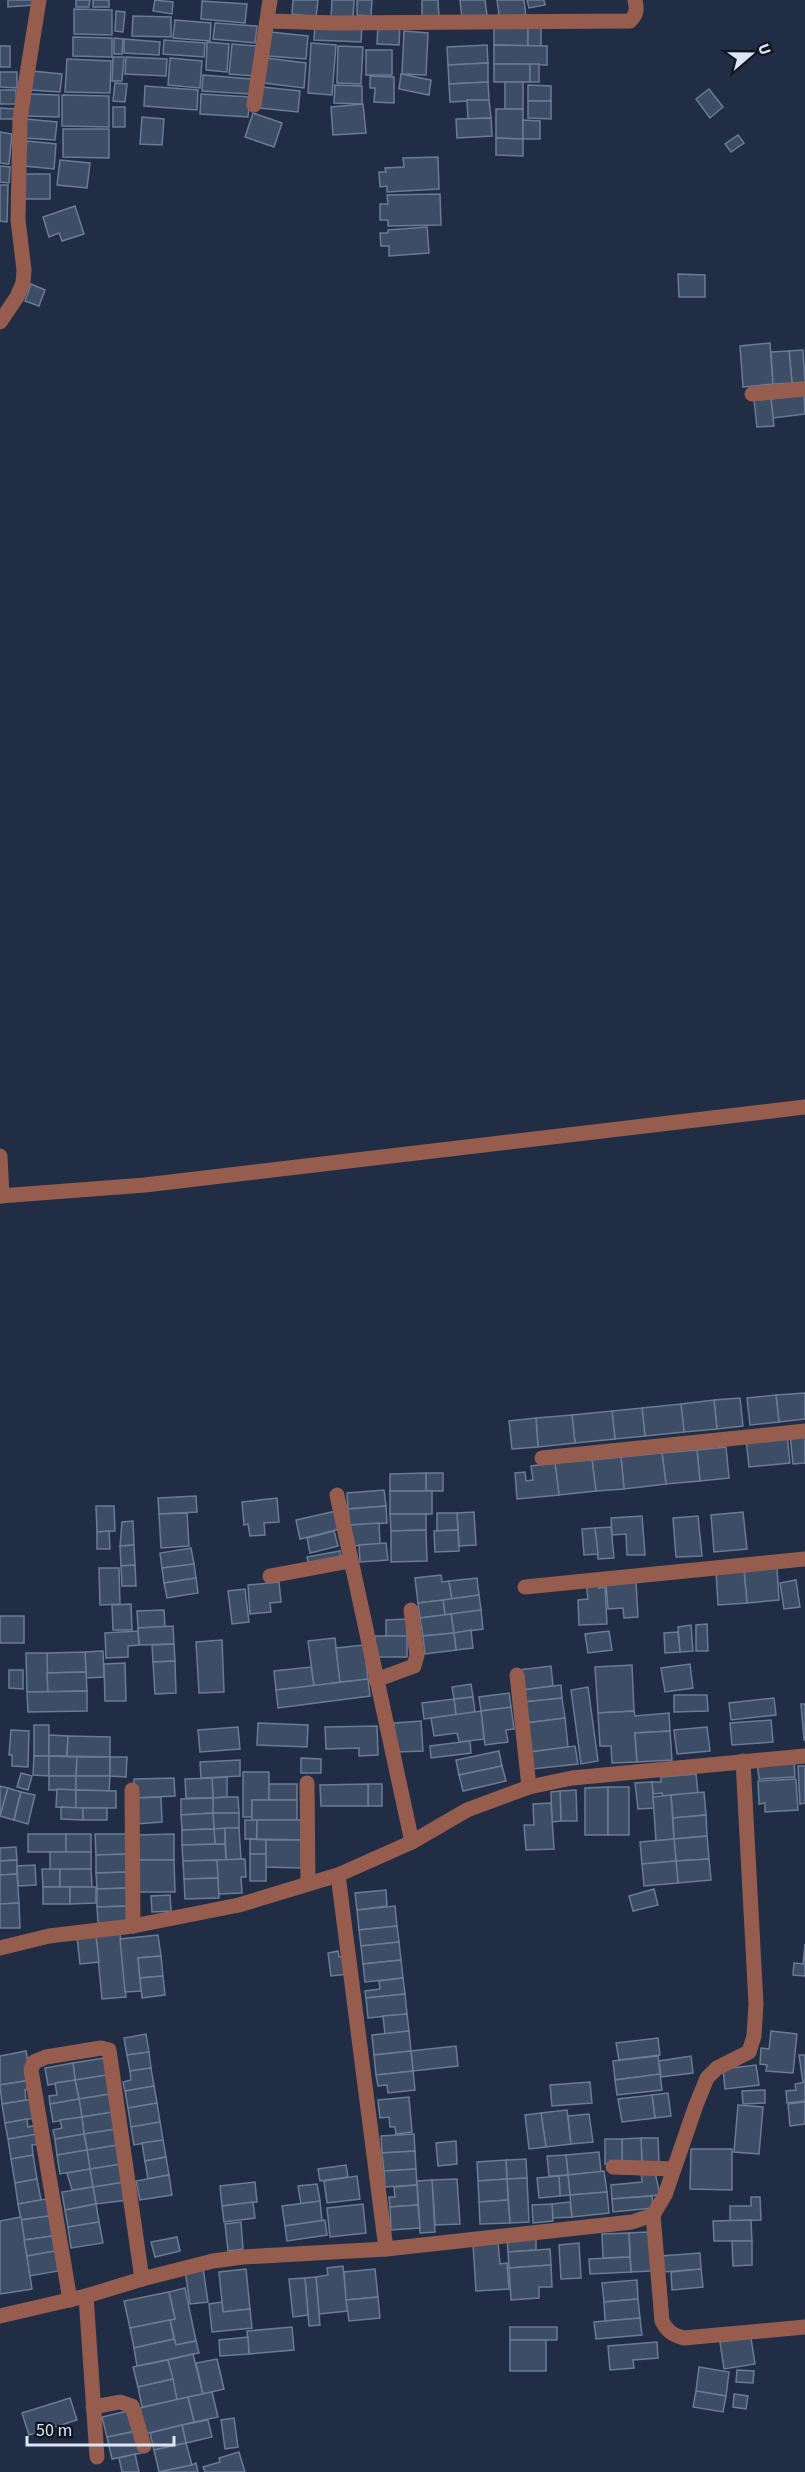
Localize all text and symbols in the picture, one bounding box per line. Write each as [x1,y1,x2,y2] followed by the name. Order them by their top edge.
[721,24,781,84] north arrow
[752,40,776,58] text: U
[27,2409,174,2447] scale bar
[36,2418,72,2443] text: 50 m

